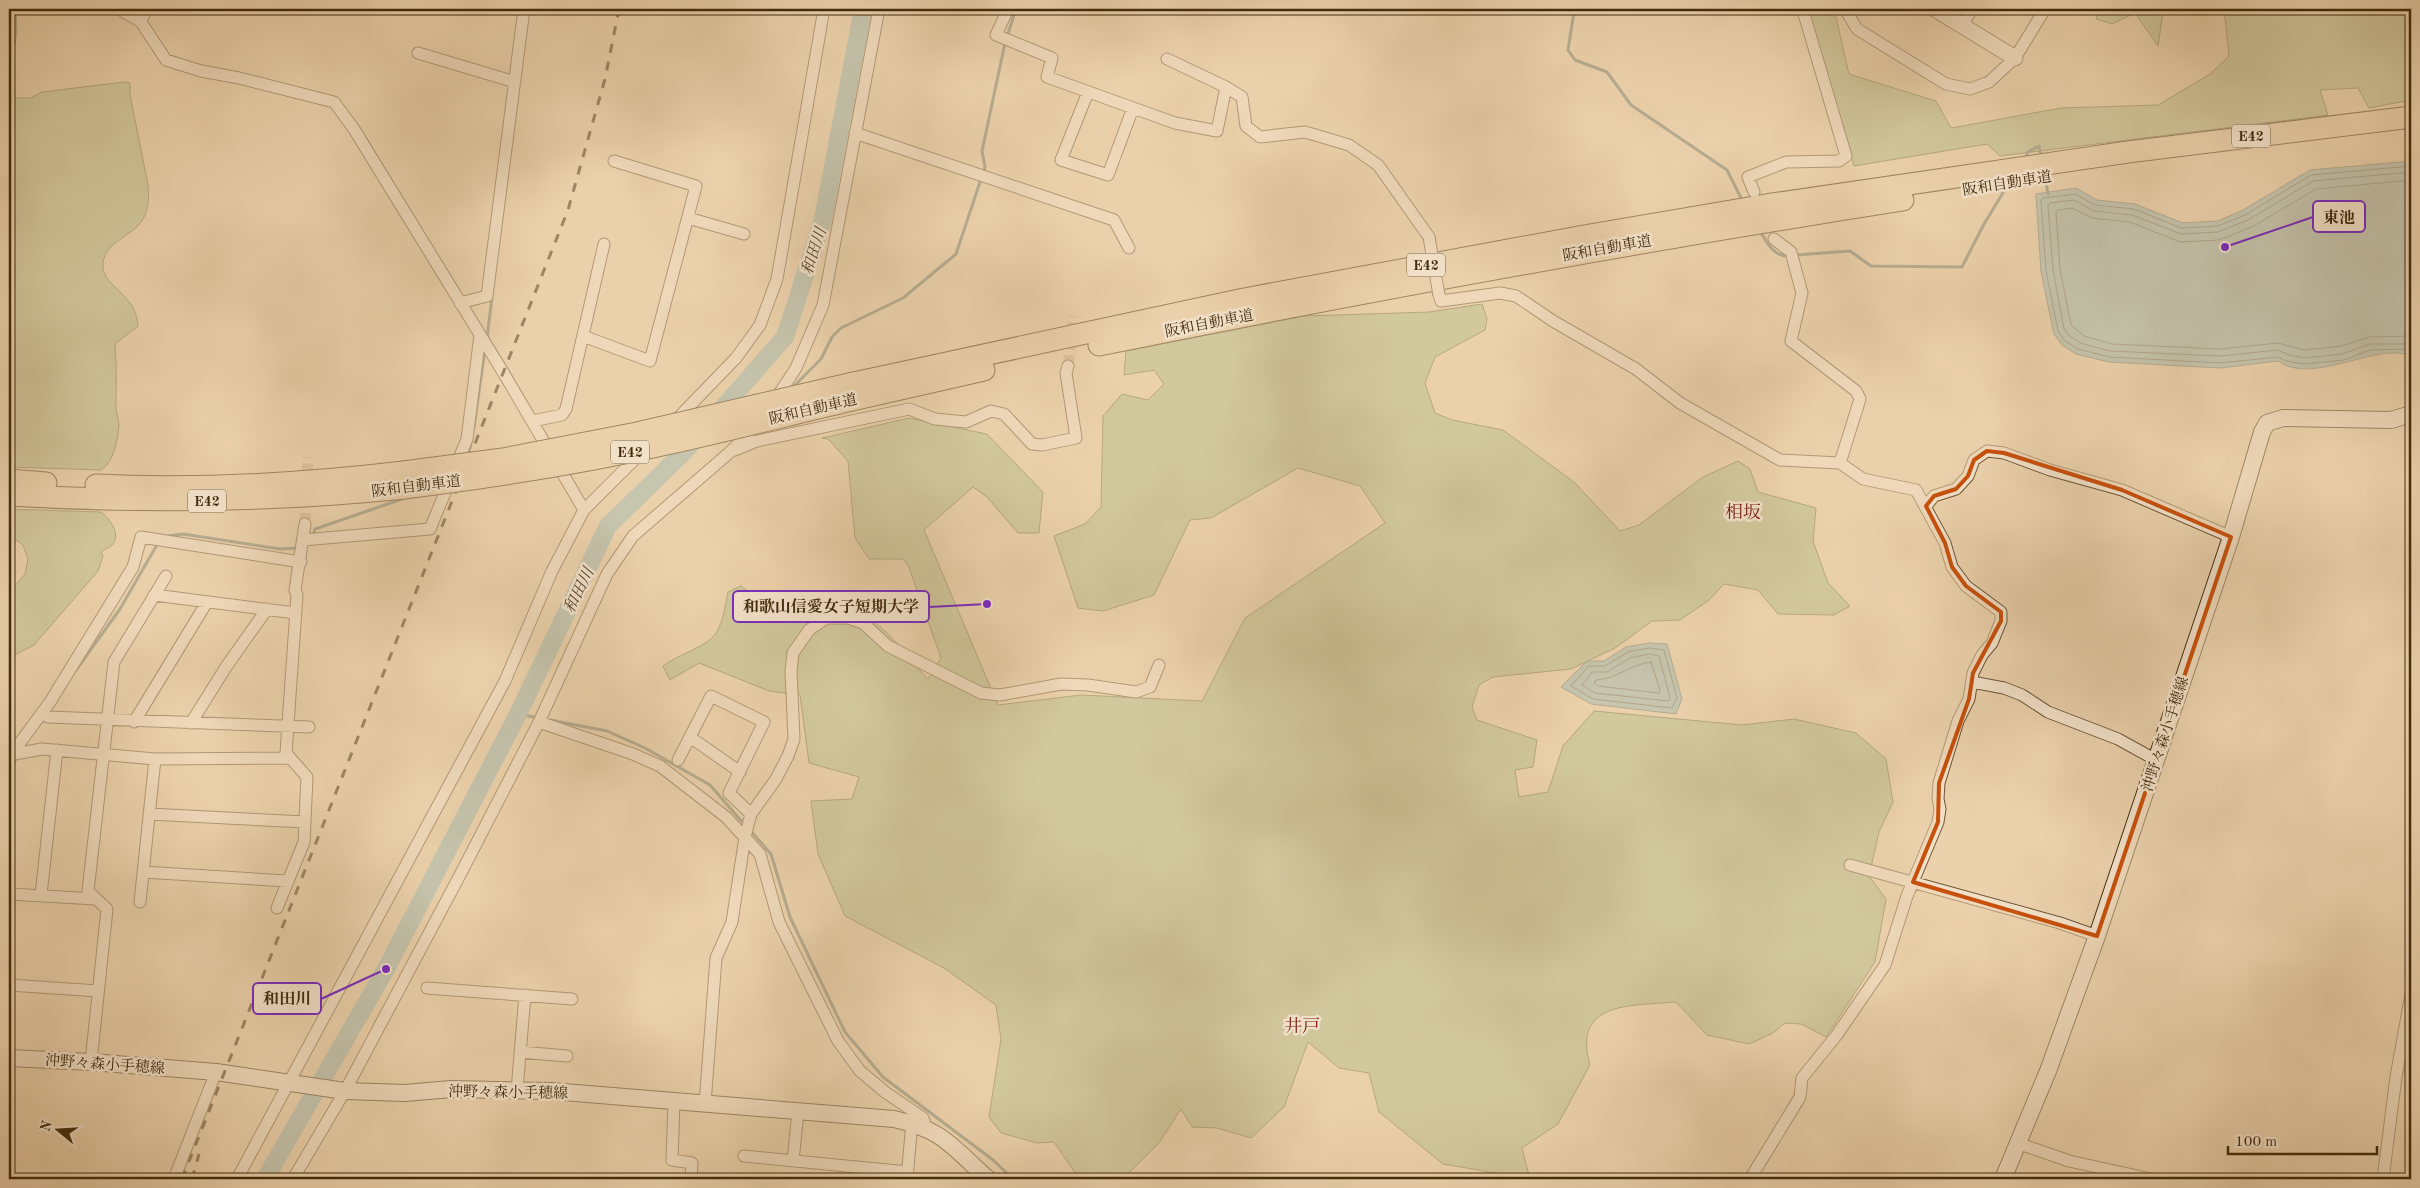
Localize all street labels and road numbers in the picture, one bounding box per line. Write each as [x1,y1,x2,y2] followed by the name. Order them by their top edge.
[2232,124,2270,148] road number: E42
[1961,168,2053,199] street label: 阪和自動車道
[1561,232,1653,265] street label: 阪和自動車道
[1407,254,1445,276] road number: E42
[1163,307,1255,340] street label: 阪和自動車道
[767,391,859,428] street label: 阪和自動車道
[611,441,649,464] road number: E42
[370,473,462,500] street label: 阪和自動車道
[188,490,226,512] road number: E42
[2139,674,2192,794] street label: 沖野々森小手穂線
[45,1052,165,1077] street label: 沖野々森小手穂線
[448,1083,568,1102] street label: 沖野々森小手穂線

